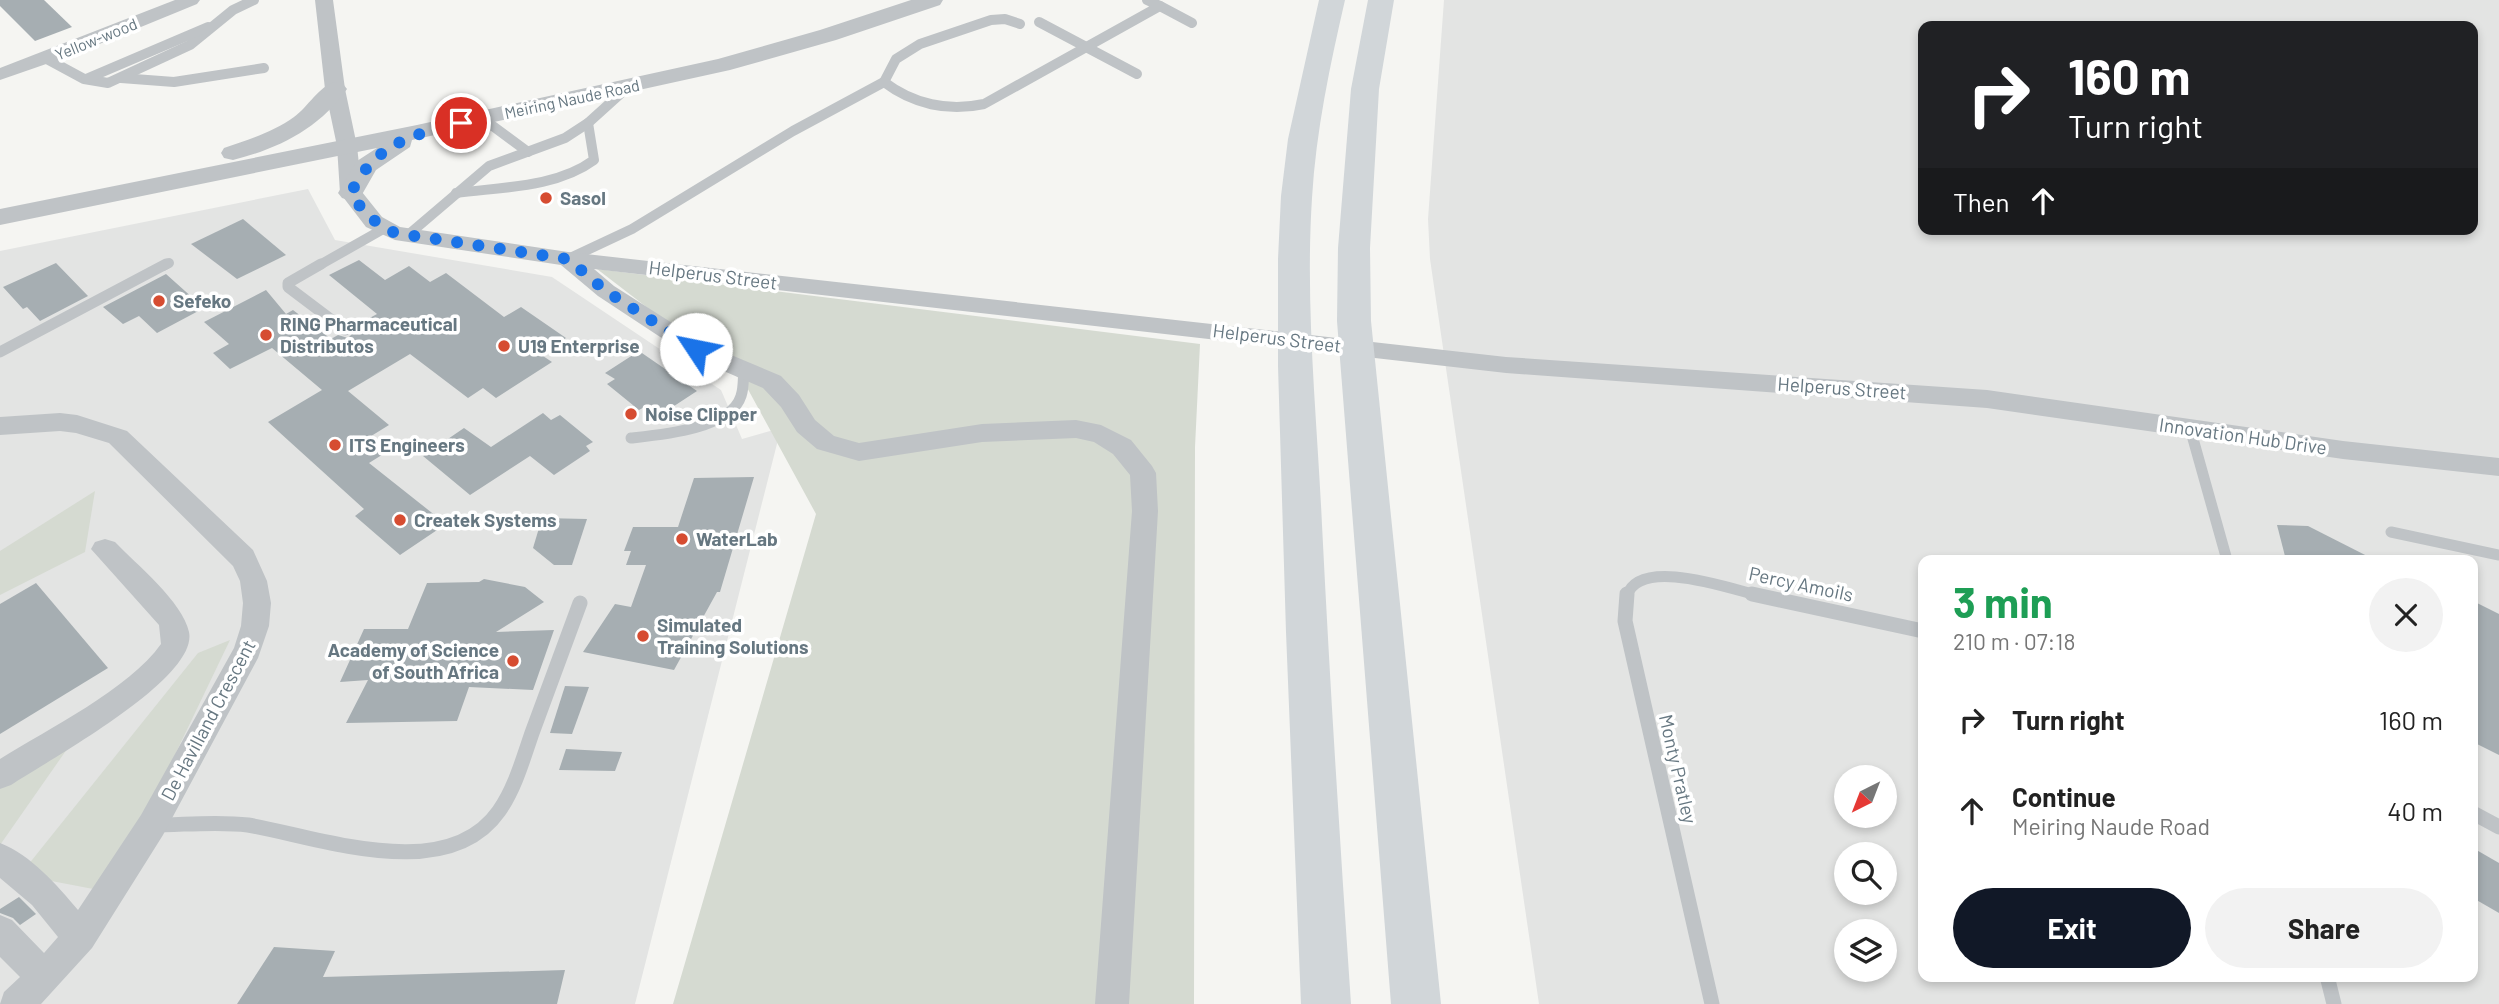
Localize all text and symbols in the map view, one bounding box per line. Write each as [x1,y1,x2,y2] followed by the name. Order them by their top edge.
[52,13,140,64] street label: Yellow-wood
[2068,46,2190,105] text: 160 m
[1953,49,2044,140] icon: right
[503,75,641,122] street label: Meiring Naude Road
[431,93,491,153] pin
[442,104,480,142] icon: arrive
[2068,106,2203,144] text: Turn right
[2024,182,2062,220] icon: ahead
[560,186,606,209] place label: Sasol
[1953,186,2010,217] text: Then
[538,190,554,206] marker: Sasol
[647,255,779,294] street label: Helperus Street
[173,289,231,312] place label: Sefeko
[151,293,167,309] marker: Sefeko
[280,312,457,357] place label: RING Pharmaceutical Distributos
[659,312,733,386] position arrow
[1211,318,1343,357] street label: Helperus Street
[258,327,274,343] marker: RING Pharmaceutical Distributos
[518,334,640,357] place label: U19 Enterprise
[496,338,512,354] marker: U19 Enterprise
[1777,372,1907,403] street label: Helperus Street
[645,402,758,425] place label: Noise Clipper
[623,406,639,422] marker: Noise Clipper
[2158,412,2328,459] street label: Innovation Hub Drive
[349,433,465,456] place label: ITS Engineers
[327,437,343,453] marker: ITS Engineers
[414,508,557,531] place label: Createk Systems
[392,512,408,528] marker: Createk Systems
[696,527,778,550] place label: WaterLab
[674,531,690,547] marker: WaterLab
[1747,561,1855,606] street label: Percy Amoils
[1953,576,2053,626] text: 3 min
[2369,578,2443,652] button: close
[657,613,809,658] place label: Simulated Training Solutions
[1953,627,2075,655] text: 210 m · 07:18
[635,628,651,644] marker: Simulated Training Solutions
[155,635,260,804] street label: De Havilland Crescent
[327,638,499,683] place label: Academy of Science of South Africa
[505,653,521,669] marker: Academy of Science of South Africa
[1953,701,1991,739] icon: right
[2012,704,2125,735] text: Turn right
[2379,704,2443,735] text: 160 m
[1655,712,1702,826] street label: Monty Pratley
[1834,765,1897,828] north arrow
[1834,765,1897,982] map controls
[2012,781,2116,812] text: Continue
[1953,792,1991,830] icon: ahead
[2387,795,2443,826] text: 40 m
[2012,812,2210,840] text: Meiring Naude Road
[1834,842,1897,905] button: search
[1953,888,2191,968] button: Exit
[2205,888,2443,968] button: Share
[1834,919,1897,982] button: layers

